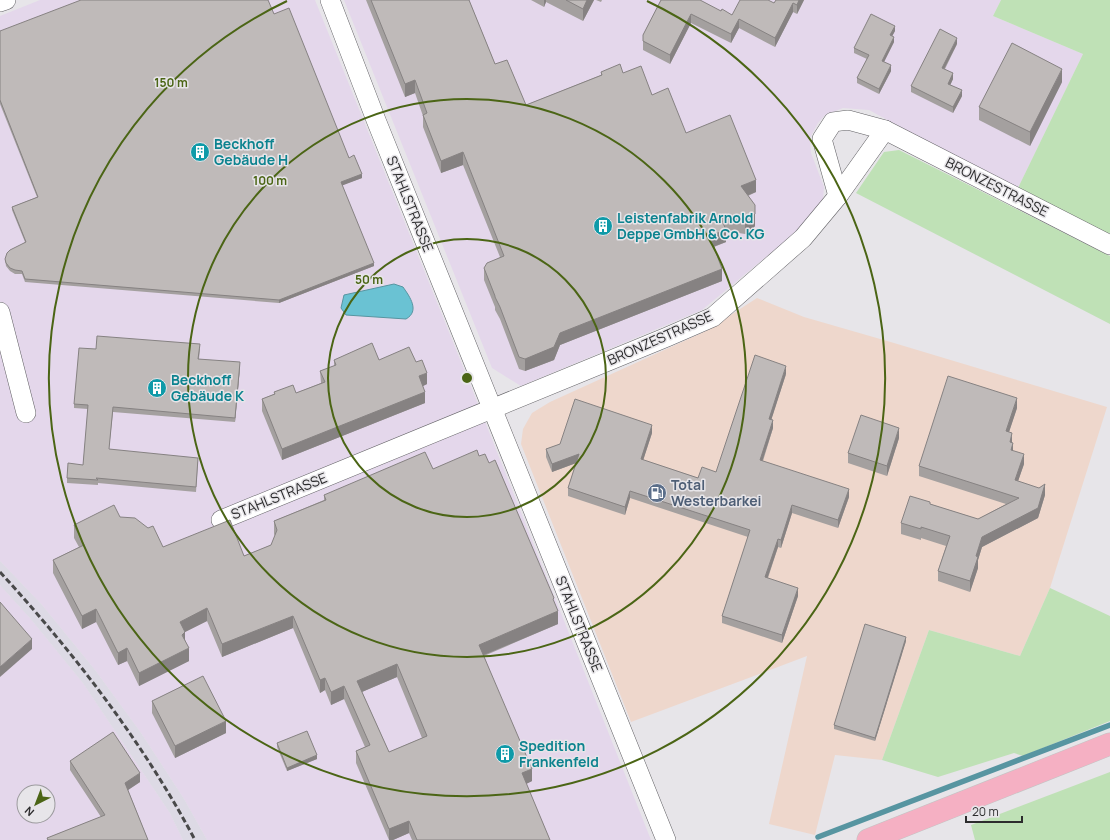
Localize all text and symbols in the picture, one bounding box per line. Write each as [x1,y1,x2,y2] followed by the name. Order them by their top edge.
[154,74,188,91] text: 150 m
[214,134,288,169] place label: Beckhoff Gebäude H
[189,141,211,163] building icon: Beckhoff Gebäude H
[942,152,1052,221] street label: BRONZESTRASSE
[383,153,438,255] street label: STAHLSTRASSE
[253,172,287,189] text: 100 m
[617,208,765,243] place label: Leistenfabrik Arnold Deppe GmbH & Co. KG
[592,215,614,237] building icon: Leistenfabrik Arnold Deppe GmbH & Co. KG
[355,271,383,288] text: 50 m
[604,306,715,369] street label: BRONZESTRASSE
[171,370,245,405] place label: Beckhoff Gebäude K
[460,371,474,385] centre of rings
[146,377,168,399] building icon: Beckhoff Gebäude K
[228,468,330,523] street label: STAHLSTRASSE
[671,475,762,510] place label: Total Westerbarkei
[646,482,668,504] fuel station icon: Total Westerbarkei
[552,573,607,675] street label: STAHLSTRASSE
[519,736,599,771] place label: Spedition Frankenfeld
[494,743,516,765] building icon: Spedition Frankenfeld
[16,784,56,824] north arrow
[966,798,1022,824] scale bar
[972,803,999,820] text: 20 m
[21,804,37,820] text: N

